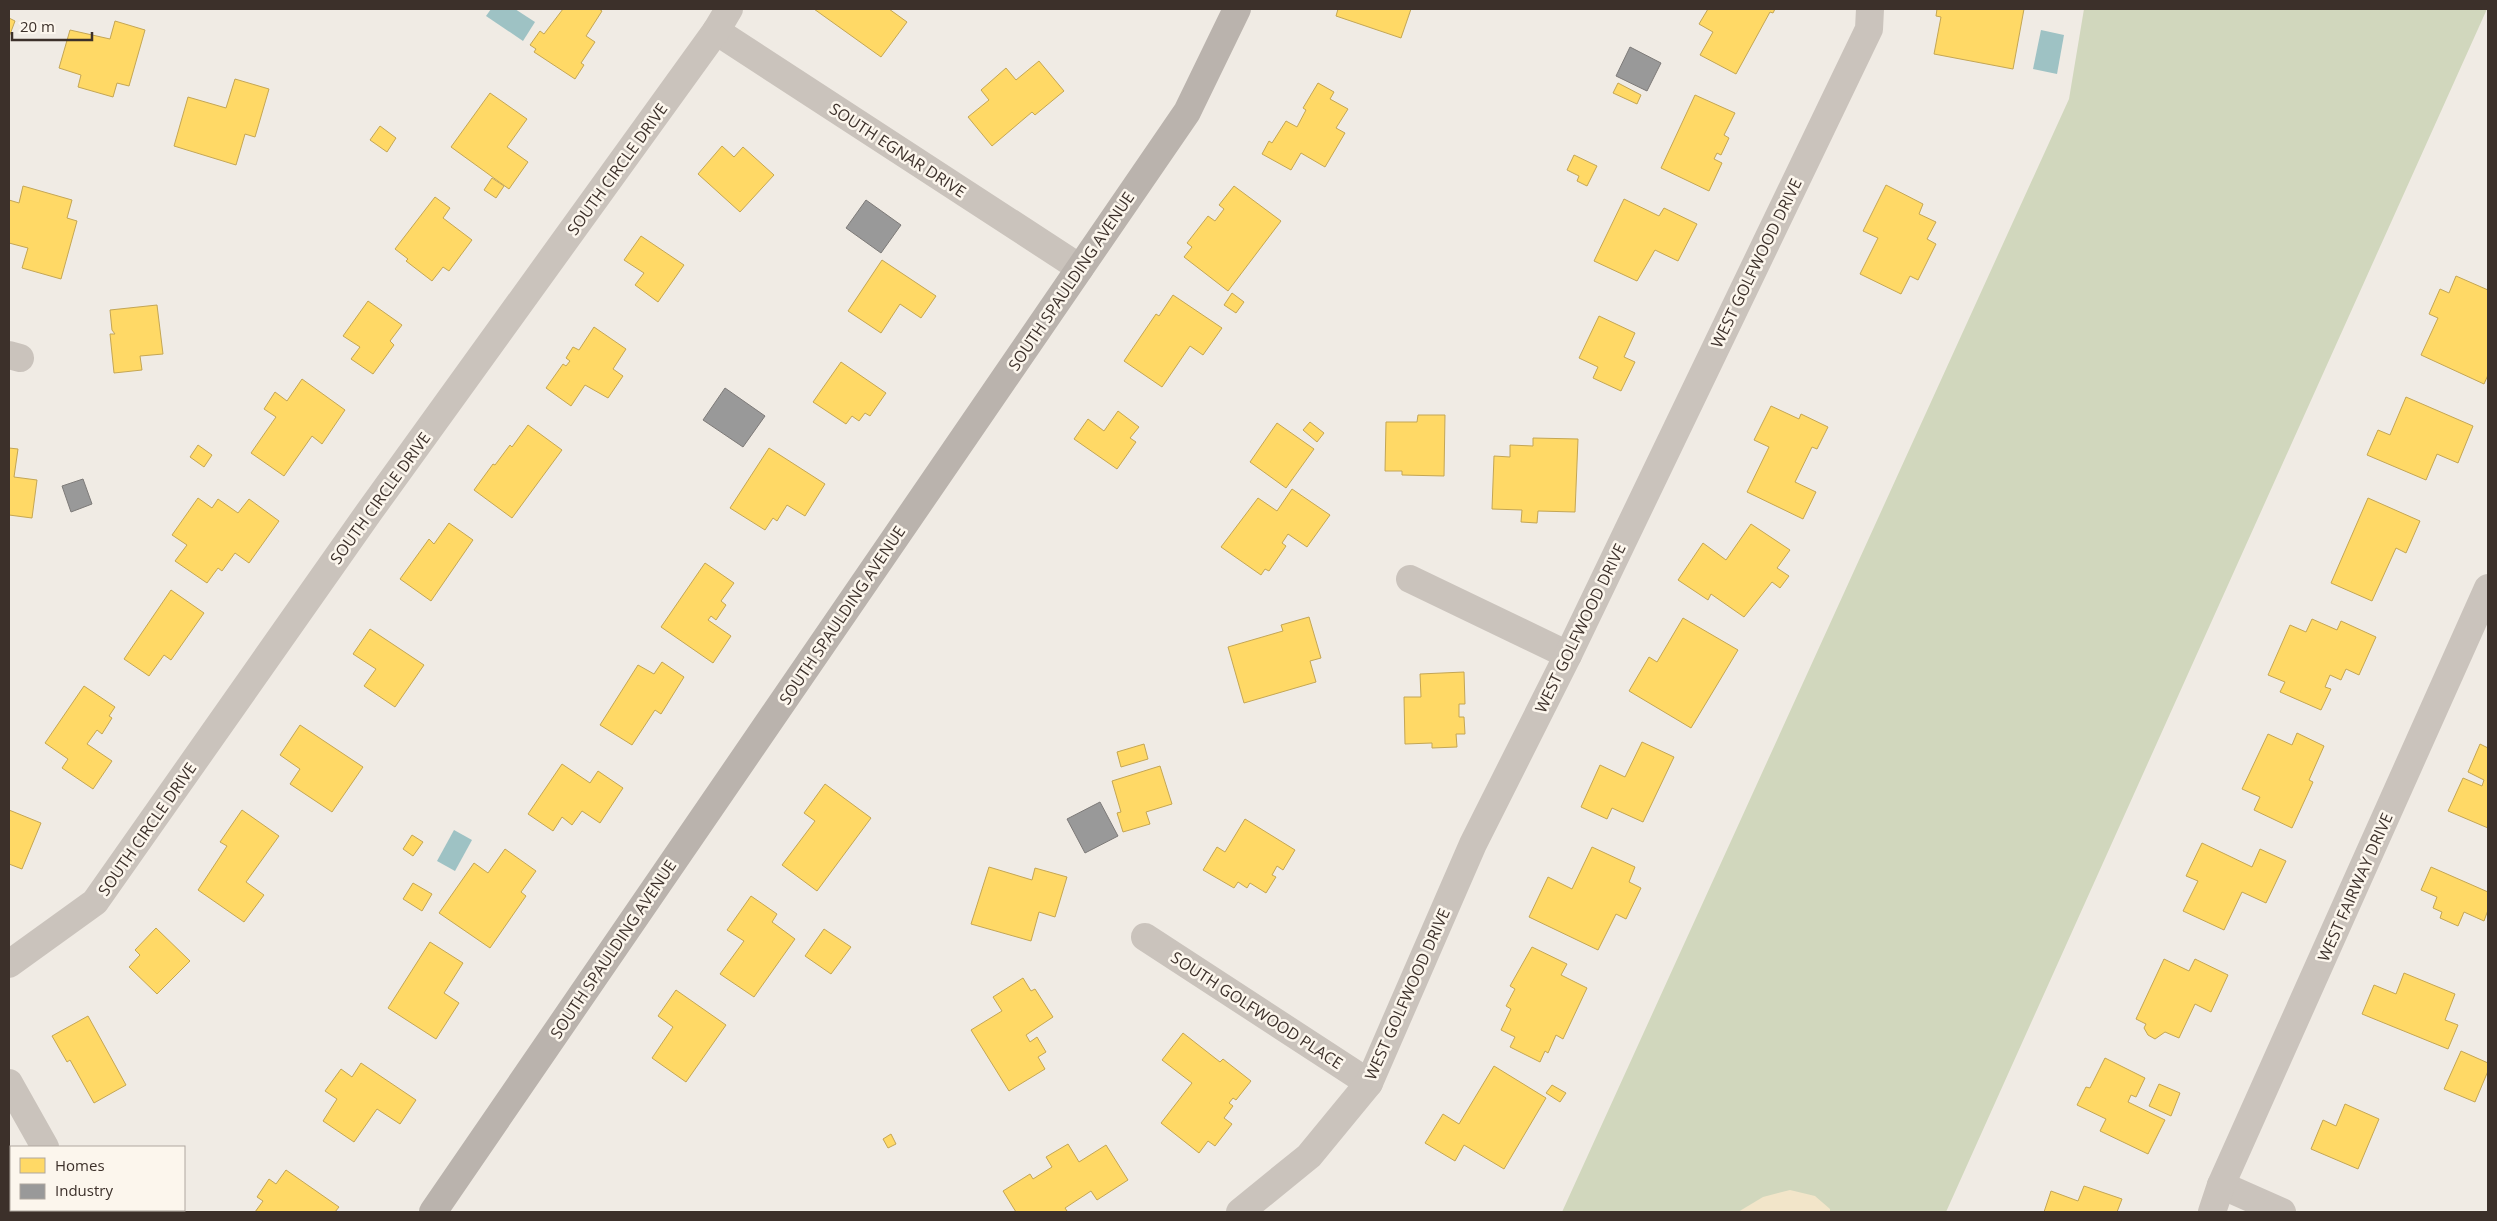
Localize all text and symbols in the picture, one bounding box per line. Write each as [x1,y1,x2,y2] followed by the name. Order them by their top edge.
[12,10,92,42] scale bar
[20,16,55,36] text: 20 m
[825,98,971,202] street label: SOUTH EGNAR DRIVE
[562,99,672,239] street label: SOUTH CIRCLE DRIVE
[1705,175,1807,351] street label: WEST GOLFWOOD DRIVE
[1003,187,1139,375] street label: SOUTH SPAULDING AVENUE
[325,428,435,568] street label: SOUTH CIRCLE DRIVE
[774,521,910,709] street label: SOUTH SPAULDING AVENUE
[1529,540,1631,716] street label: WEST GOLFWOOD DRIVE
[93,758,201,900] street label: SOUTH CIRCLE DRIVE
[2312,809,2398,965] street label: WEST FAIRWAY DRIVE
[545,855,681,1043] street label: SOUTH SPAULDING AVENUE
[1359,905,1455,1083] street label: WEST GOLFWOOD DRIVE
[1167,946,1347,1074] street label: SOUTH GOLFWOOD PLACE
[10,1146,185,1211] legend
[55,1155,105,1175] text: Homes
[55,1180,113,1200] text: Industry

